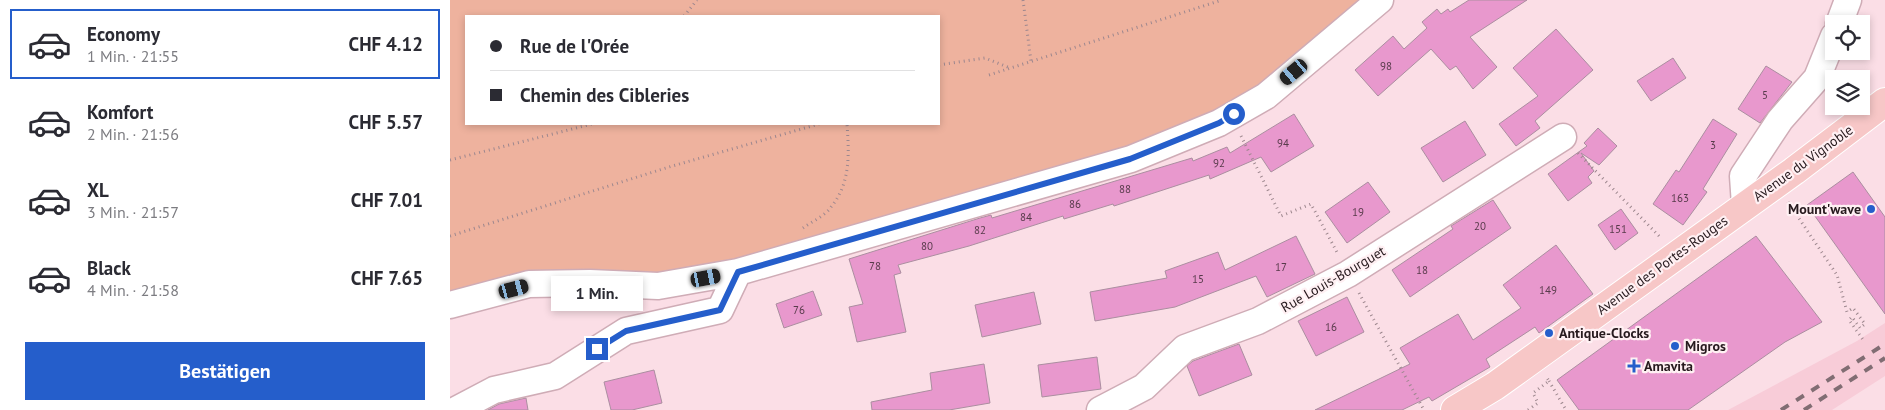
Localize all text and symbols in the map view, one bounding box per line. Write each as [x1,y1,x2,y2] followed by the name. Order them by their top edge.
[1825,15,1870,115] map controls
[1825,15,1870,60] button: locate
[27,22,72,67] icon: car
[87,22,160,46] text: Economy
[349,32,423,56] text: CHF 4.12
[520,34,629,58] text: Rue de l'Orée
[87,46,179,66] text: 1 Min. · 21:55
[1277,57,1310,87] car
[1380,59,1392,73] house number: 98
[1825,70,1870,115] button: layers
[520,83,689,107] text: Chemin des Cibleries
[1762,88,1768,102] house number: 5
[27,100,72,145] icon: car
[87,100,153,124] text: Komfort
[1223,103,1245,125] route start
[349,110,423,134] text: CHF 5.57
[1750,121,1856,205] street label: Avenue du Vignoble
[87,124,179,144] text: 2 Min. · 21:56
[1277,136,1289,150] house number: 94
[1710,138,1716,152] house number: 3
[1213,156,1225,170] house number: 92
[27,178,72,223] icon: car
[87,178,109,202] text: XL
[1119,182,1131,196] house number: 88
[351,188,423,212] text: CHF 7.01
[1671,191,1689,205] house number: 163
[1069,197,1081,211] house number: 86
[1788,200,1861,218] place label: Mount'wave
[87,202,179,222] text: 3 Min. · 21:57
[1865,203,1877,215] marker: Mount'wave
[1352,205,1364,219] house number: 19
[1020,210,1032,224] house number: 84
[1593,211,1731,319] street label: Avenue des Portes-Rouges
[1474,219,1486,233] house number: 20
[1609,222,1627,236] house number: 151
[974,223,986,237] house number: 82
[921,239,933,253] house number: 80
[1278,242,1389,316] street label: Rue Louis-Bourguet
[27,256,72,301] icon: car
[87,256,131,280] text: Black
[869,259,881,273] house number: 78
[1275,260,1287,274] house number: 17
[1416,263,1428,277] house number: 18
[351,266,423,290] text: CHF 7.65
[689,268,722,288] car
[1192,272,1204,286] house number: 15
[551,276,643,312] callout: 1 Min.
[497,278,530,300] car
[87,280,179,300] text: 4 Min. · 21:58
[576,283,618,303] text: 1 Min.
[1539,283,1557,297] house number: 149
[793,303,805,317] house number: 76
[1325,320,1337,334] house number: 16
[1559,324,1649,342] place label: Antique-Clocks
[1543,327,1555,339] marker: Antique-Clocks
[1685,337,1726,355] place label: Migros
[586,338,608,360] route end
[1669,340,1681,352] marker: Migros
[25,342,425,400] button: Bestätigen
[1644,357,1693,375] place label: Amavita
[1628,360,1640,372] marker: Amavita

